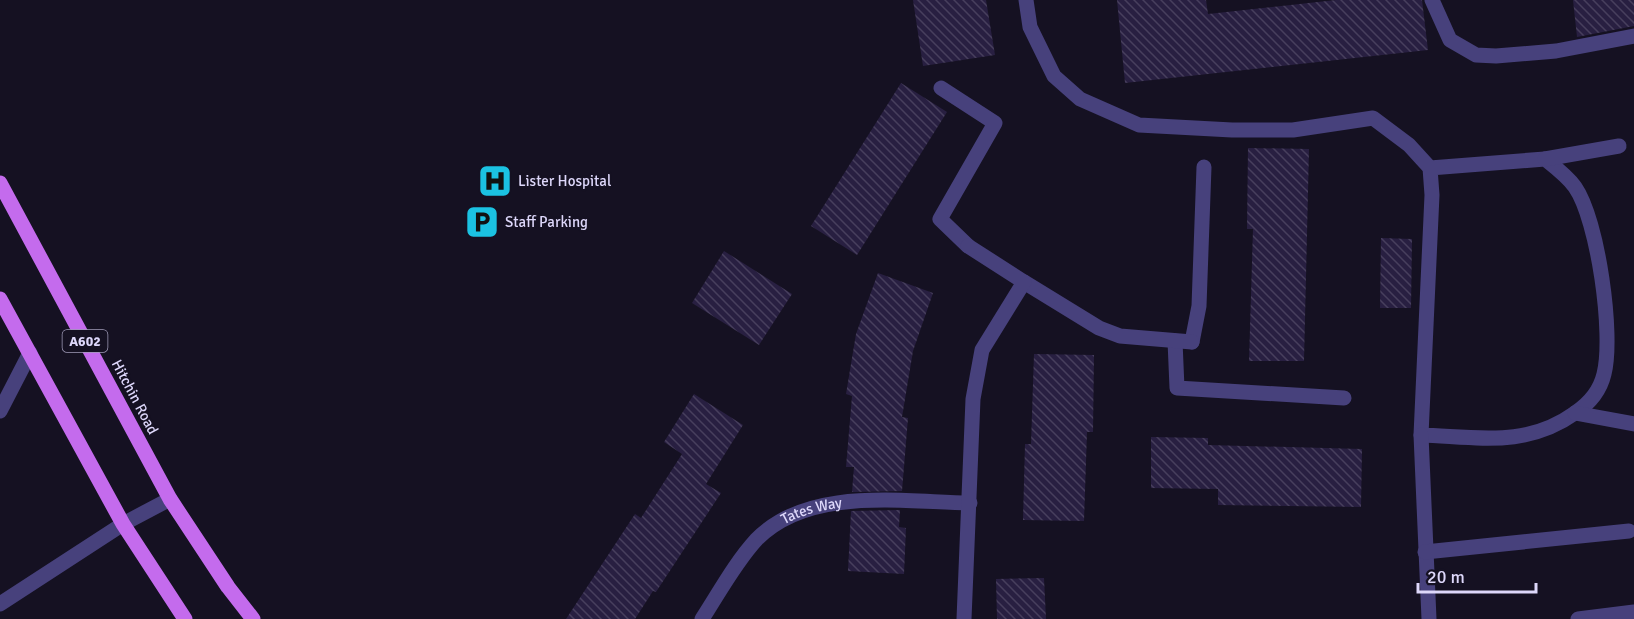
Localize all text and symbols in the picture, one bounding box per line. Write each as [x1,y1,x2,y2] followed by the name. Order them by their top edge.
[477,163,513,199] hospital icon: Lister Hospital
[518,172,611,190] place label: Lister Hospital
[464,204,500,240] parking icon: Staff Parking
[505,213,588,231] place label: Staff Parking
[62,330,107,352] road number: A602
[108,357,162,438] street label: Hitchin Road
[778,493,843,528] street label: Tates Way
[1418,556,1536,594] scale bar
[1427,566,1465,588] text: 20 m

